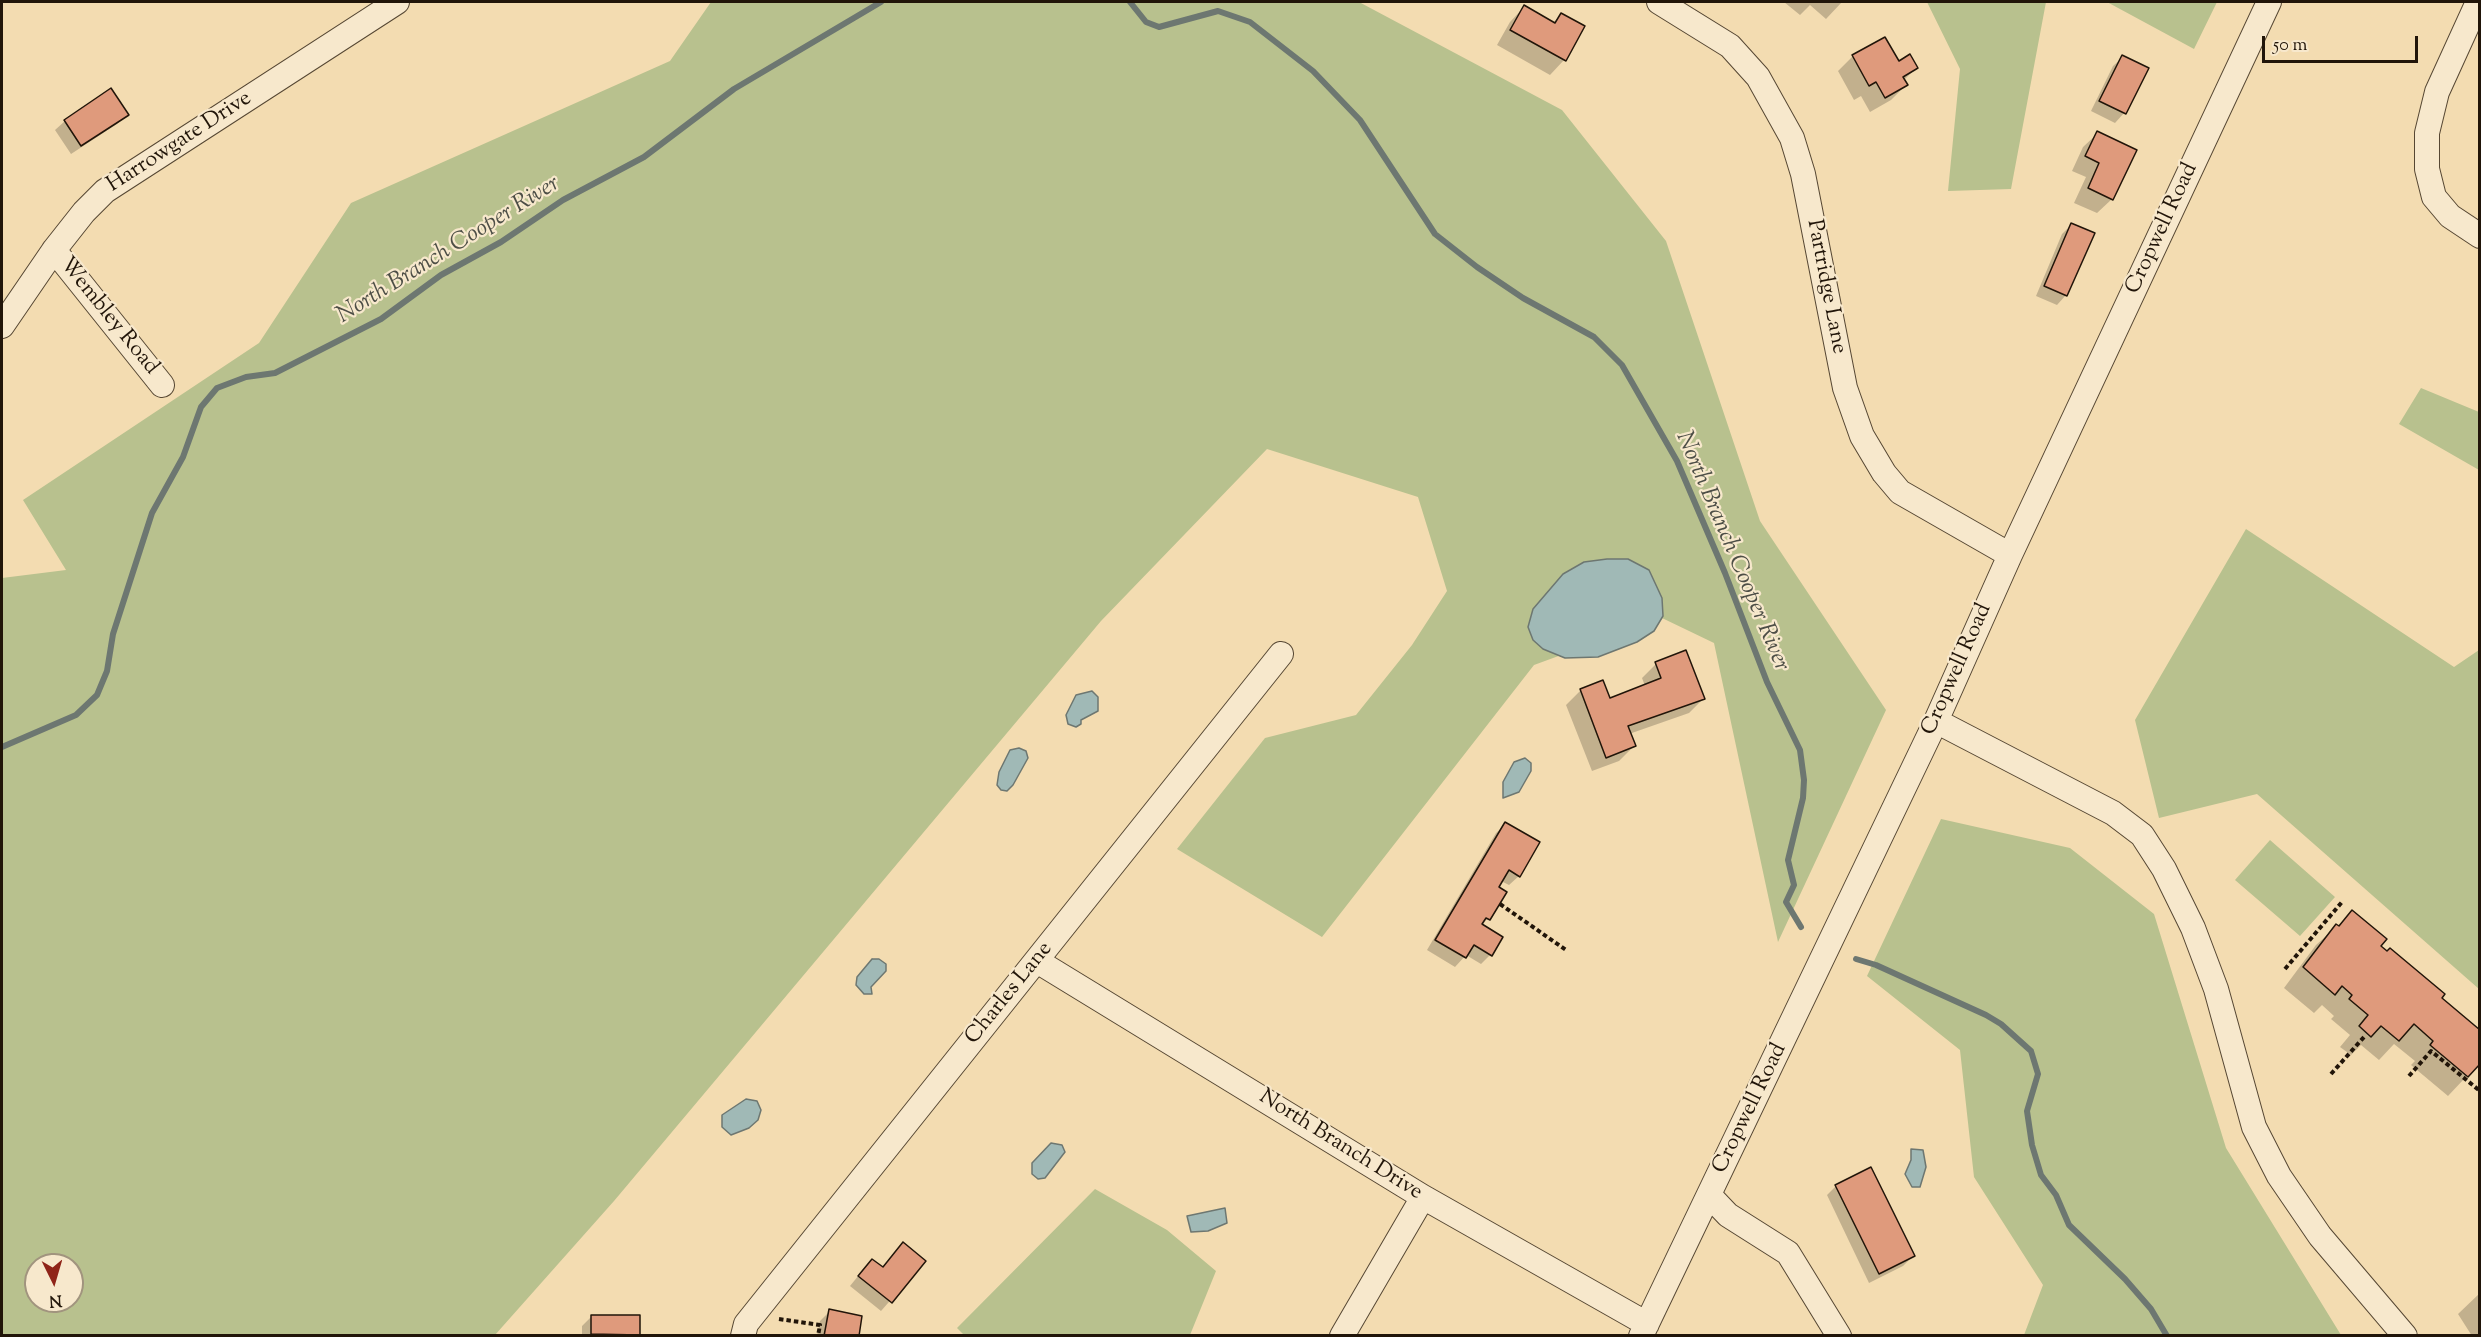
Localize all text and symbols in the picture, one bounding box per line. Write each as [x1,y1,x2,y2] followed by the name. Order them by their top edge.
[2265,24,2421,62] scale bar
[2273,33,2307,59] text: 50 m
[103,86,257,200] street label: Harrowgate Drive
[2121,159,2205,299] street label: Cropwell Road
[332,171,566,331] water label: North Branch Cooper River
[1799,218,1851,356] street label: Partridge Lane
[53,253,163,381] street label: Wembley Road
[1667,428,1795,676] water label: North Branch Cooper River
[1917,600,1999,740] street label: Cropwell Road
[961,937,1059,1051] street label: Charles Lane
[1708,1040,1794,1178] street label: Cropwell Road
[1253,1085,1427,1207] street label: North Branch Drive
[24,1253,84,1313] north arrow
[48,1287,63,1311] text: N

